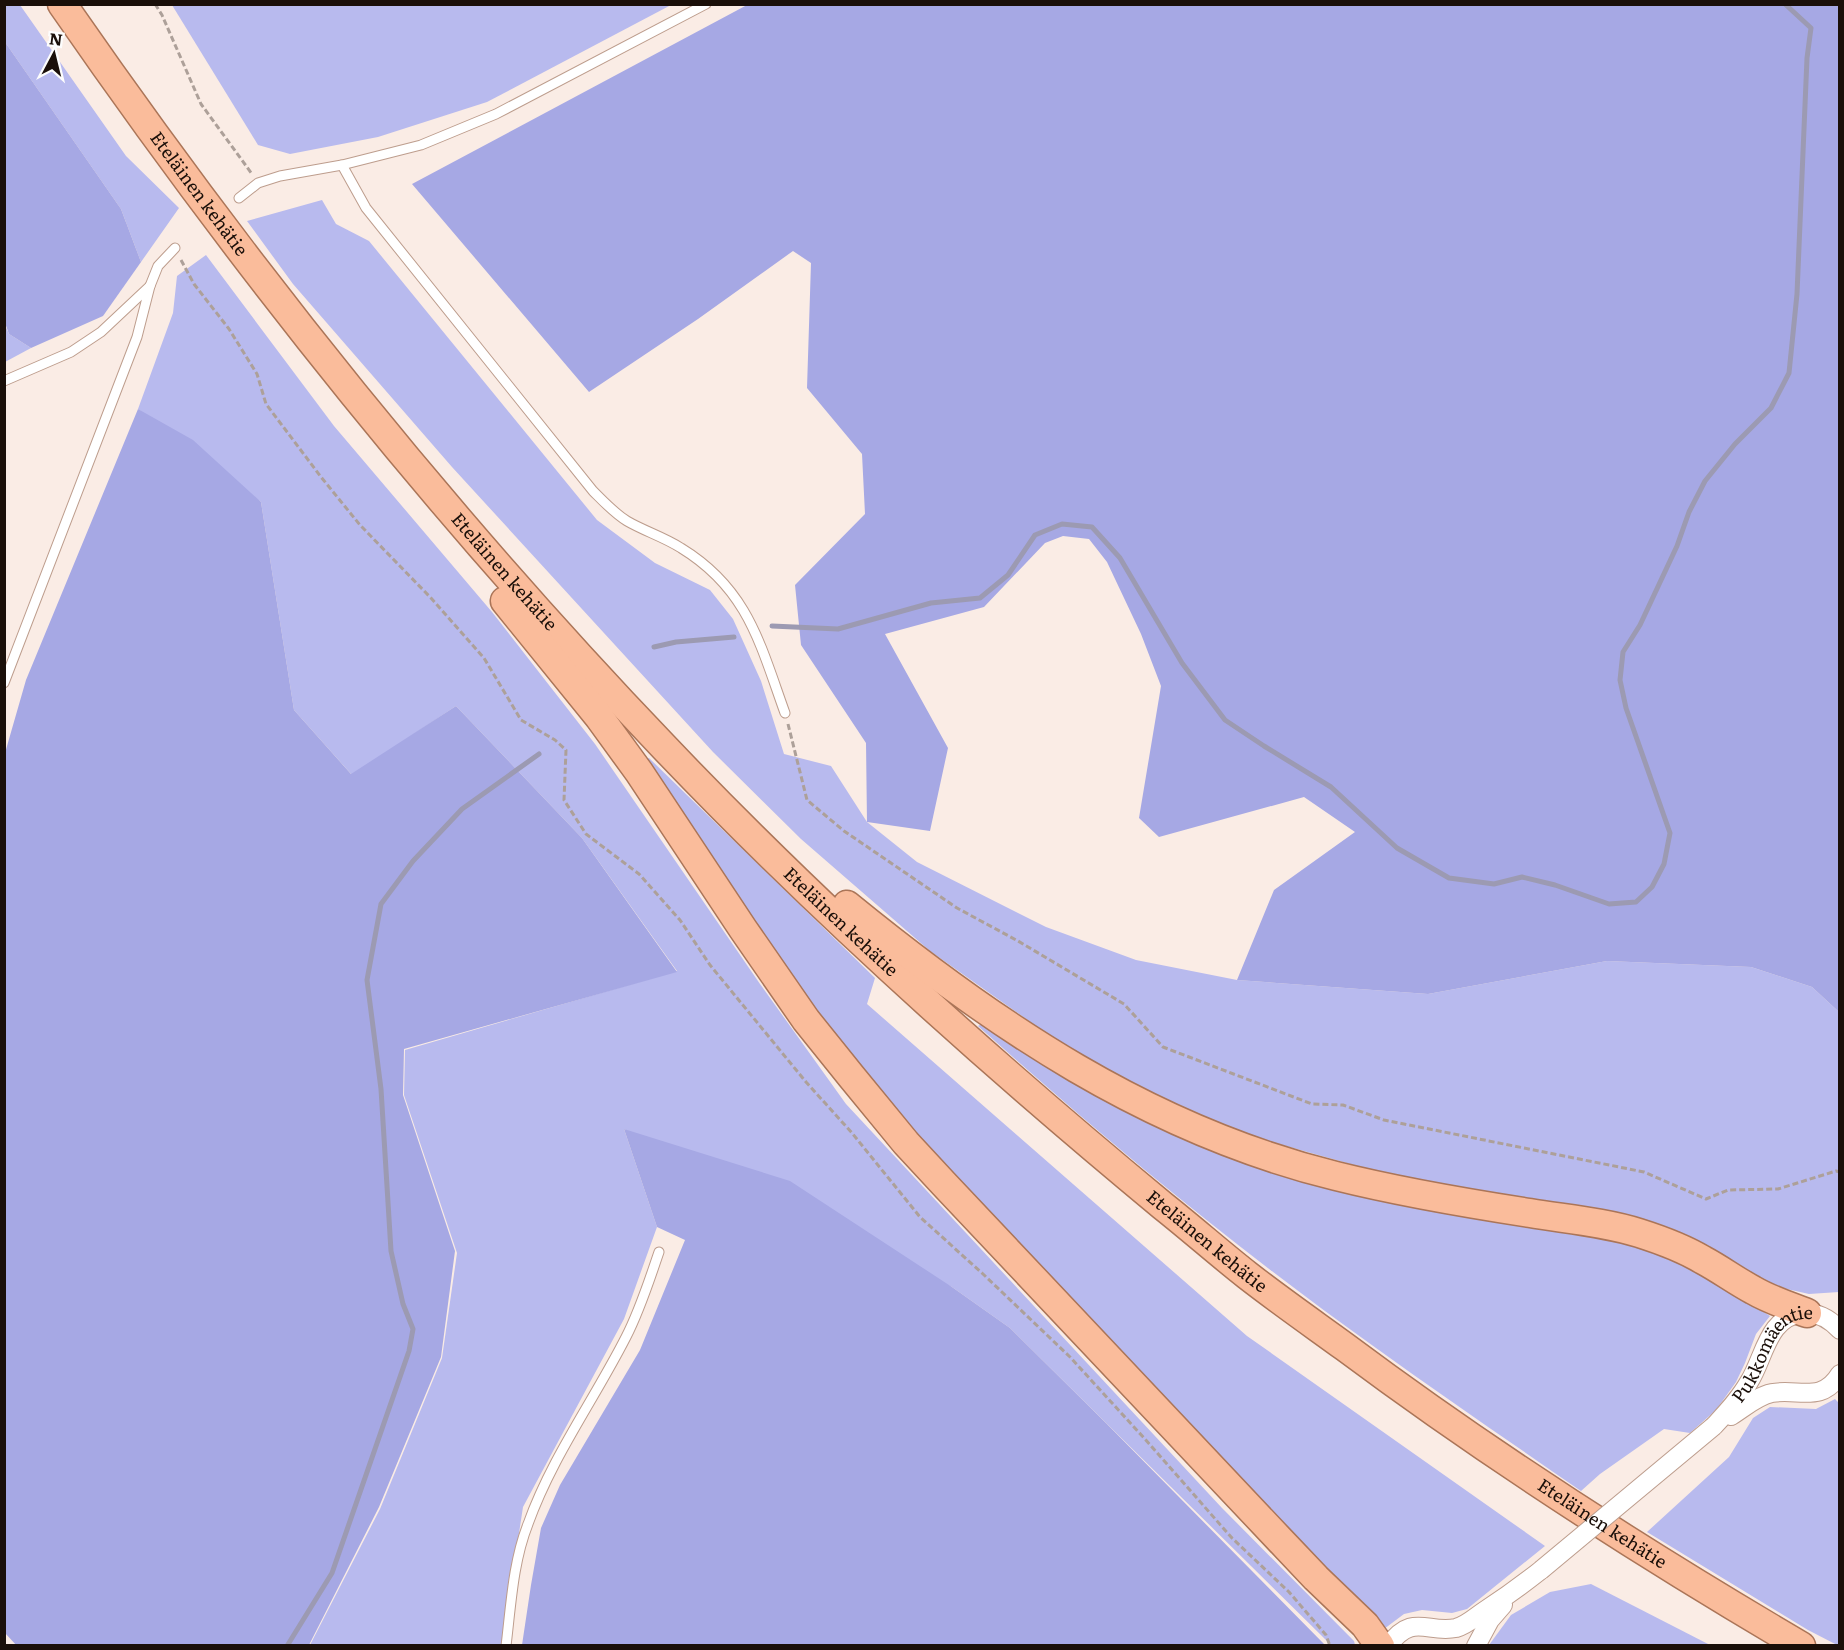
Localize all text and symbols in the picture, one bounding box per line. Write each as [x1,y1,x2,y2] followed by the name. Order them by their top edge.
[24,24,84,84] north arrow
[48,25,64,51] text: N
[144,125,255,261] street label: Eteläinen kehätie
[446,506,564,636] street label: Eteläinen kehätie
[778,860,905,982] street label: Eteläinen kehätie
[1141,1183,1274,1298] street label: Eteläinen kehätie
[1724,1298,1814,1408] street label: Pukkomäentie
[1533,1471,1673,1574] street label: Eteläinen kehätie

